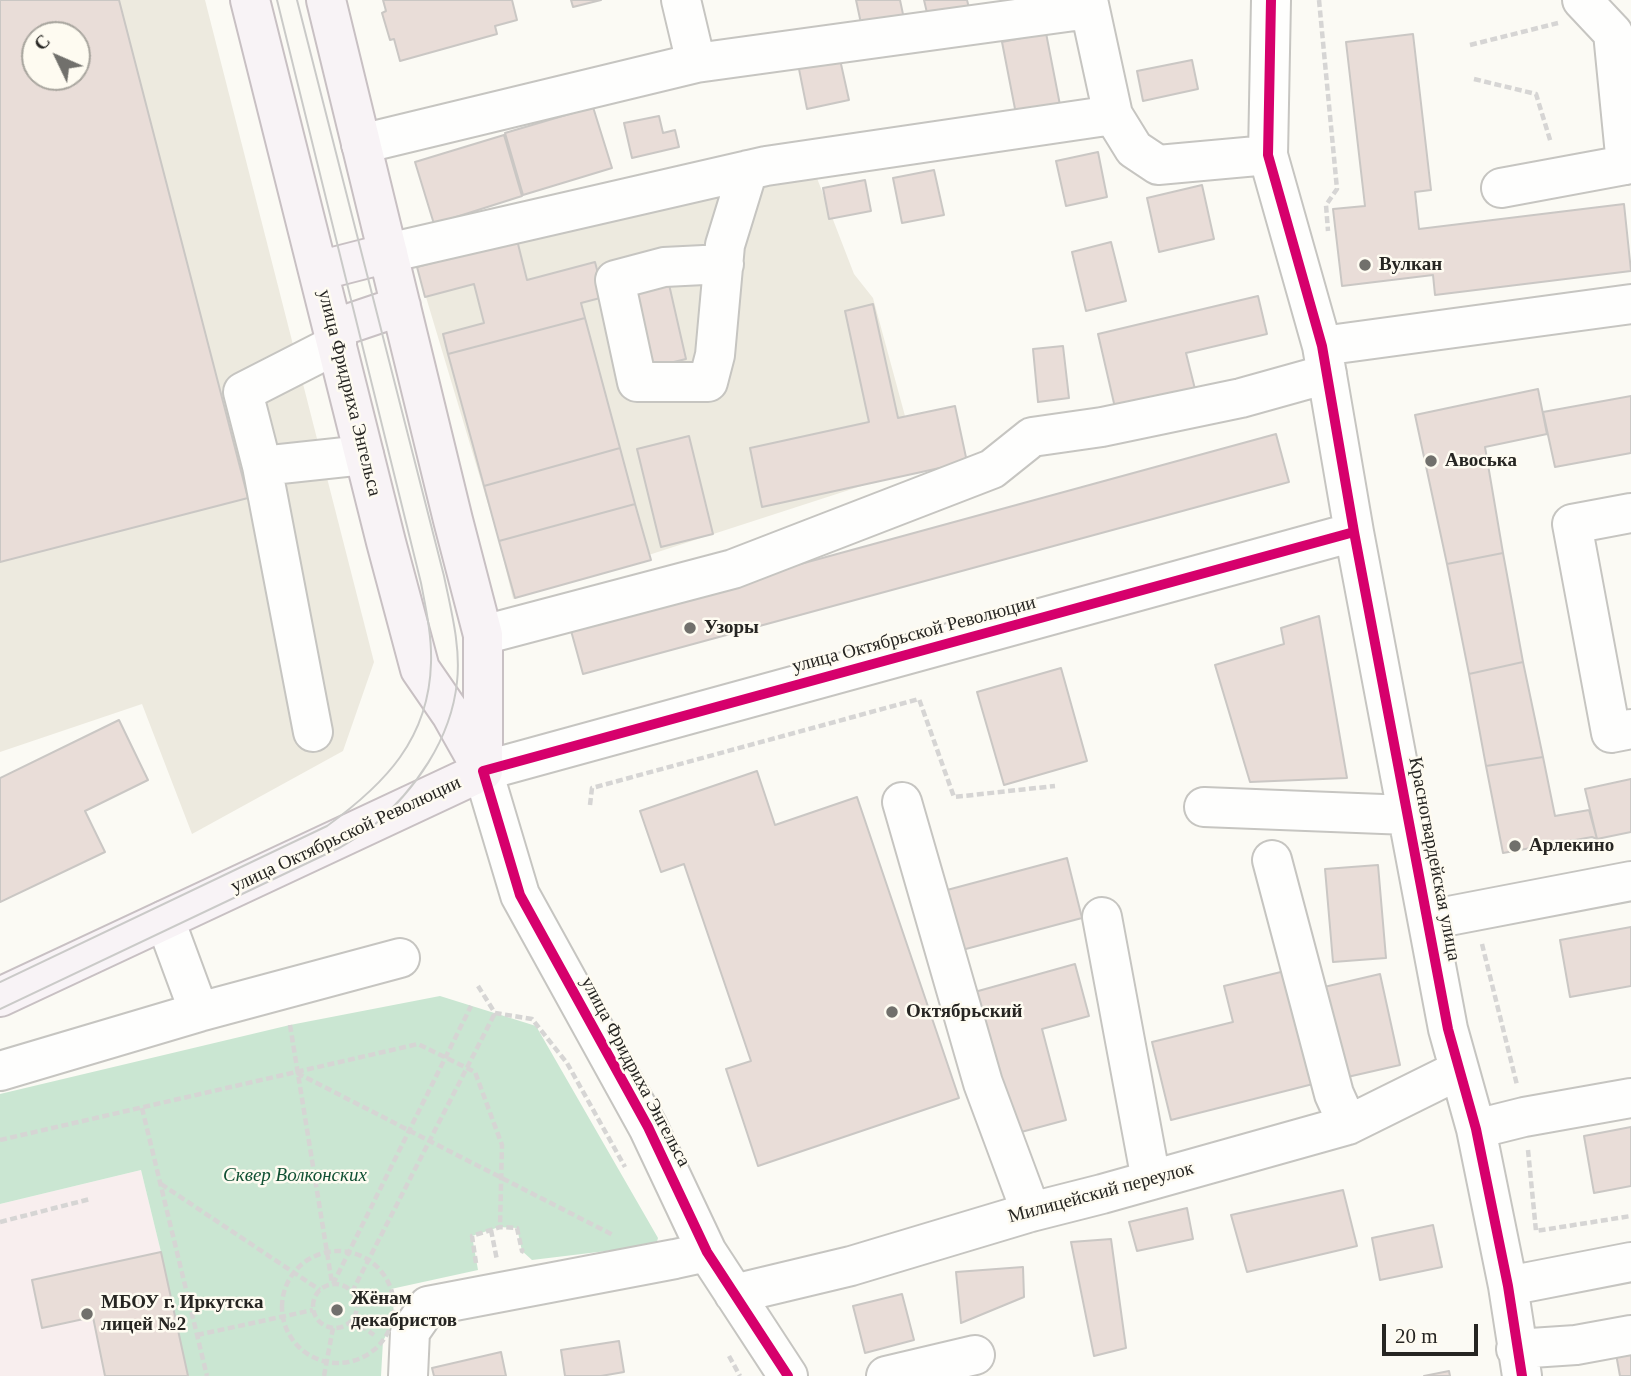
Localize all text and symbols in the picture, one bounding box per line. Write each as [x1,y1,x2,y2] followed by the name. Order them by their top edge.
[21,21,91,91] north arrow
[30,30,54,55] text: С
[1379,254,1442,276] place label: Вулкан
[1357,257,1373,273] marker: Вулкан
[312,287,386,499] street label: улица Фридриха Энгельса
[1445,450,1517,472] place label: Авоська
[1423,453,1439,469] marker: Авоська
[790,591,1038,679] street label: улица Октябрьской Революции
[704,617,759,639] place label: Узоры
[682,620,698,636] marker: Узоры
[1403,755,1465,963] street label: Красногвардейская улица
[227,772,465,898] street label: улица Октябрьской Революции
[1529,835,1614,857] place label: Арлекино
[1507,838,1523,854] marker: Арлекино
[575,973,695,1171] street label: улица Фридриха Энгельса
[906,1001,1022,1023] place label: Октябрьский
[884,1004,900,1020] marker: Октябрьский
[1006,1157,1196,1229] street label: Милицейский переулок
[223,1165,367,1187] park label: Сквер Волконских
[351,1288,457,1332] place label: Жёнам декабристов
[101,1292,263,1336] place label: МБОУ г. Иркутска лицей №2
[329,1302,345,1318] marker: Жёнам декабристов
[79,1306,95,1322] marker: МБОУ г. Иркутска лицей №2
[1386,1310,1482,1354] scale bar
[1395,1324,1438,1348] text: 20 m

